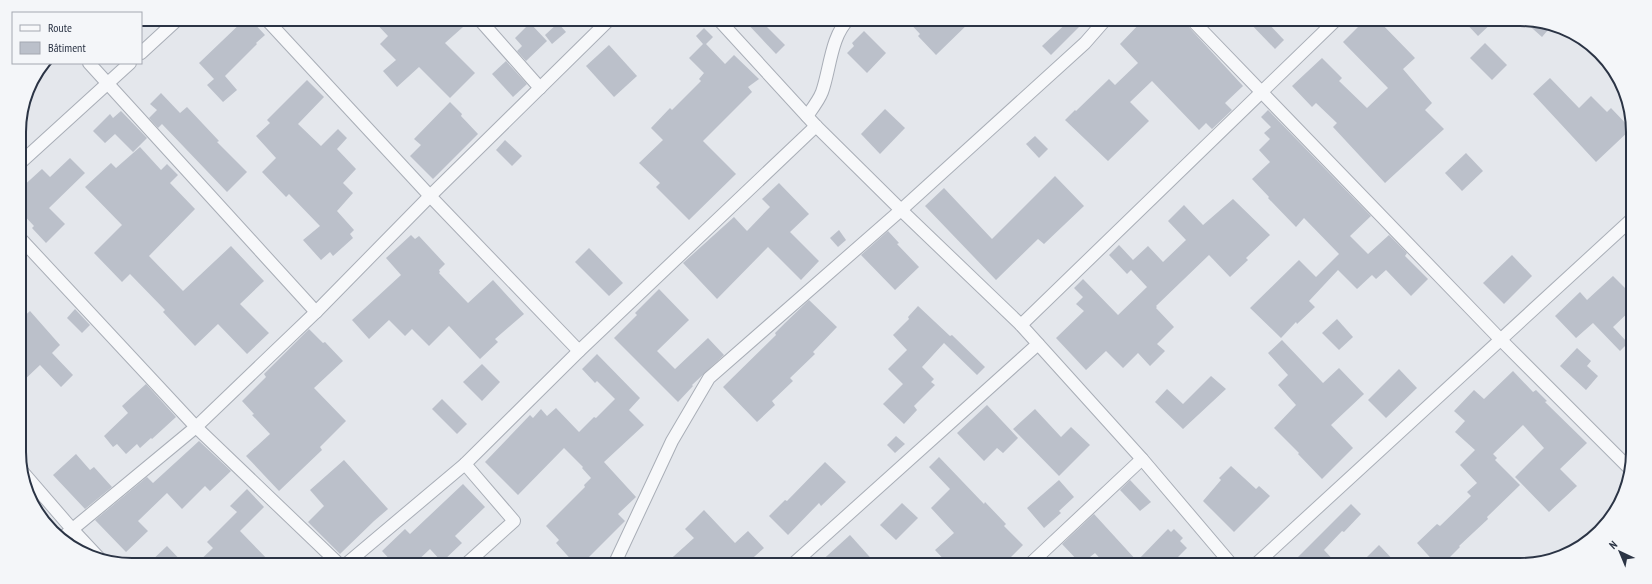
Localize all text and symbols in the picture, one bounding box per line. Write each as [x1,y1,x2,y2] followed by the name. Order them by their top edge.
[12,12,142,64] legend
[48,20,72,35] text: Route
[48,40,86,55] text: Bâtiment
[1600,532,1640,572] north arrow
[1606,538,1620,552] text: N

